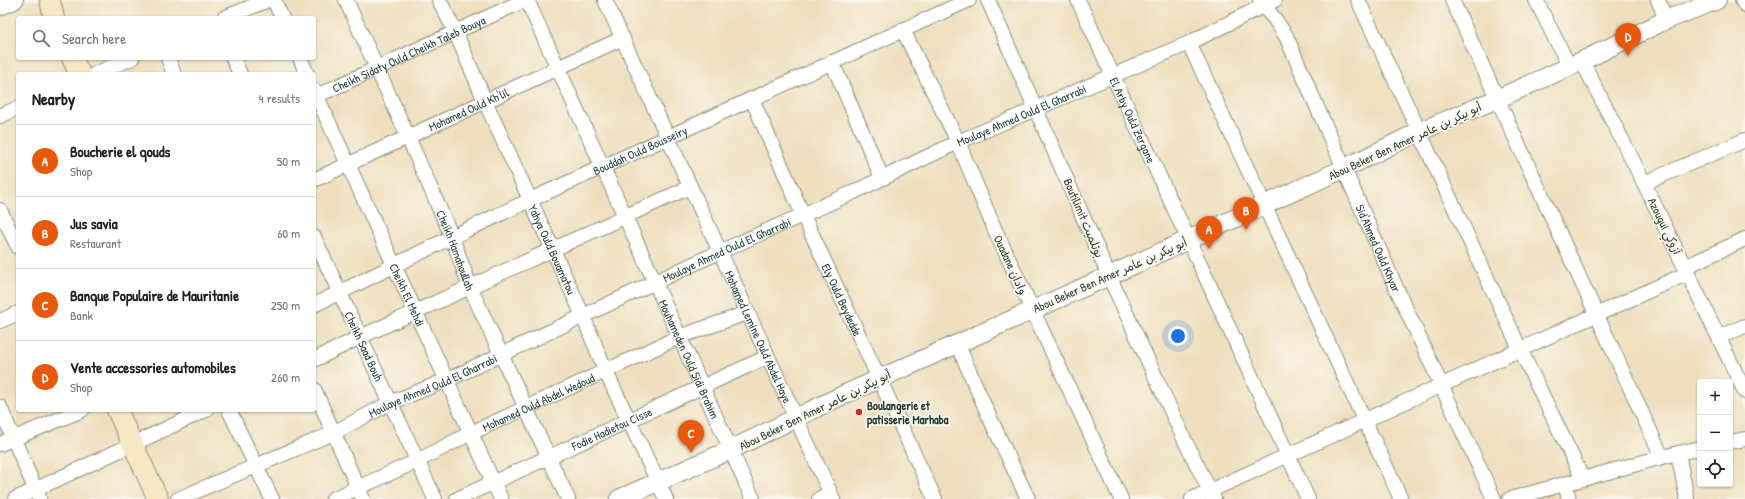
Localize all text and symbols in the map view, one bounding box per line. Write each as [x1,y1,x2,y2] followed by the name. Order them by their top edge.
[329,11,488,96] street label: Cheikh Sidaty Ould Cheikh Taleb Bouya
[16,16,316,60] search box
[1615,23,1641,56] pin: D
[30,27,52,49] icon: search
[62,28,126,49] text: Search here
[1106,74,1160,166] street label: El Arby Ould Zergane
[954,80,1089,150] street label: Moulaye Ahmed Ould El Gharrabi
[426,83,512,135] street label: Mohamed Ould Kh'lil
[32,87,75,110] text: Nearby
[259,89,300,107] text: 4 results
[1326,98,1484,184] street label: Abou Beker Ben Amer أبو بيكر بن عامر
[590,121,690,179] street label: Bouddah Ould Bousseiry
[70,141,170,162] text: Boucherie el qouds
[42,152,48,170] text: A
[277,152,300,170] text: 50 m
[70,162,92,180] text: Shop
[1060,176,1108,260] street label: Boutilimit بوتلميت
[1641,195,1686,259] street label: Azougui آزوكي
[1233,197,1259,230] pin: B
[1352,201,1406,295] street label: Sid'Ahmed Ould Khyar
[525,202,581,297] street label: Yahya Ould Bouamatou
[433,207,479,293] street label: Cheikh Hamahoullah
[70,213,118,234] text: Jus savia
[660,213,793,286] street label: Moulaye Ahmed Ould El Gharrabi
[1196,216,1222,249] pin: A
[42,224,48,242] text: B
[277,224,300,242] text: 60 m
[990,232,1032,298] street label: Ouadane وادان
[1030,233,1190,317] street label: Abou Beker Ben Amer أبو بيكر بن عامر
[70,234,121,252] text: Restaurant
[386,260,429,329] street label: Cheikh El Mehdi
[818,261,867,339] street label: Ely Ould Beydedde
[721,268,796,406] street label: Mohamed Lemine Ould Abdel Haye
[70,285,239,306] text: Banque Populaire de Mauritanie
[41,296,49,314] text: C
[271,296,300,314] text: 250 m
[655,297,724,421] street label: Mouhameden Ould Sidi Brahim
[70,306,93,324] text: Bank
[341,308,388,384] street label: Cheikh Saad Bouh
[1168,326,1188,346] your location
[365,349,500,421] street label: Moulaye Ahmed Ould El Gharrabi
[70,357,236,378] text: Vente accessories automobiles
[736,366,894,454] street label: Abou Beker Ben Amer أبو بيكر بن عامر
[42,368,48,386] text: D
[271,368,300,386] text: 260 m
[479,369,597,435] street label: Mohamed Ould Abdel Wedoud
[70,378,92,396] text: Shop
[1697,379,1733,487] map controls
[1697,379,1733,415] button: +
[867,397,949,429] place label: Boulangerie et patisserie Marhaba
[568,402,655,454] street label: Fodie Hadietou Cisse
[854,407,864,417] marker: Boulangerie et patisserie Marhaba
[1697,415,1733,451] button: −
[678,420,704,453] pin: C
[1697,451,1733,487] button: locate

